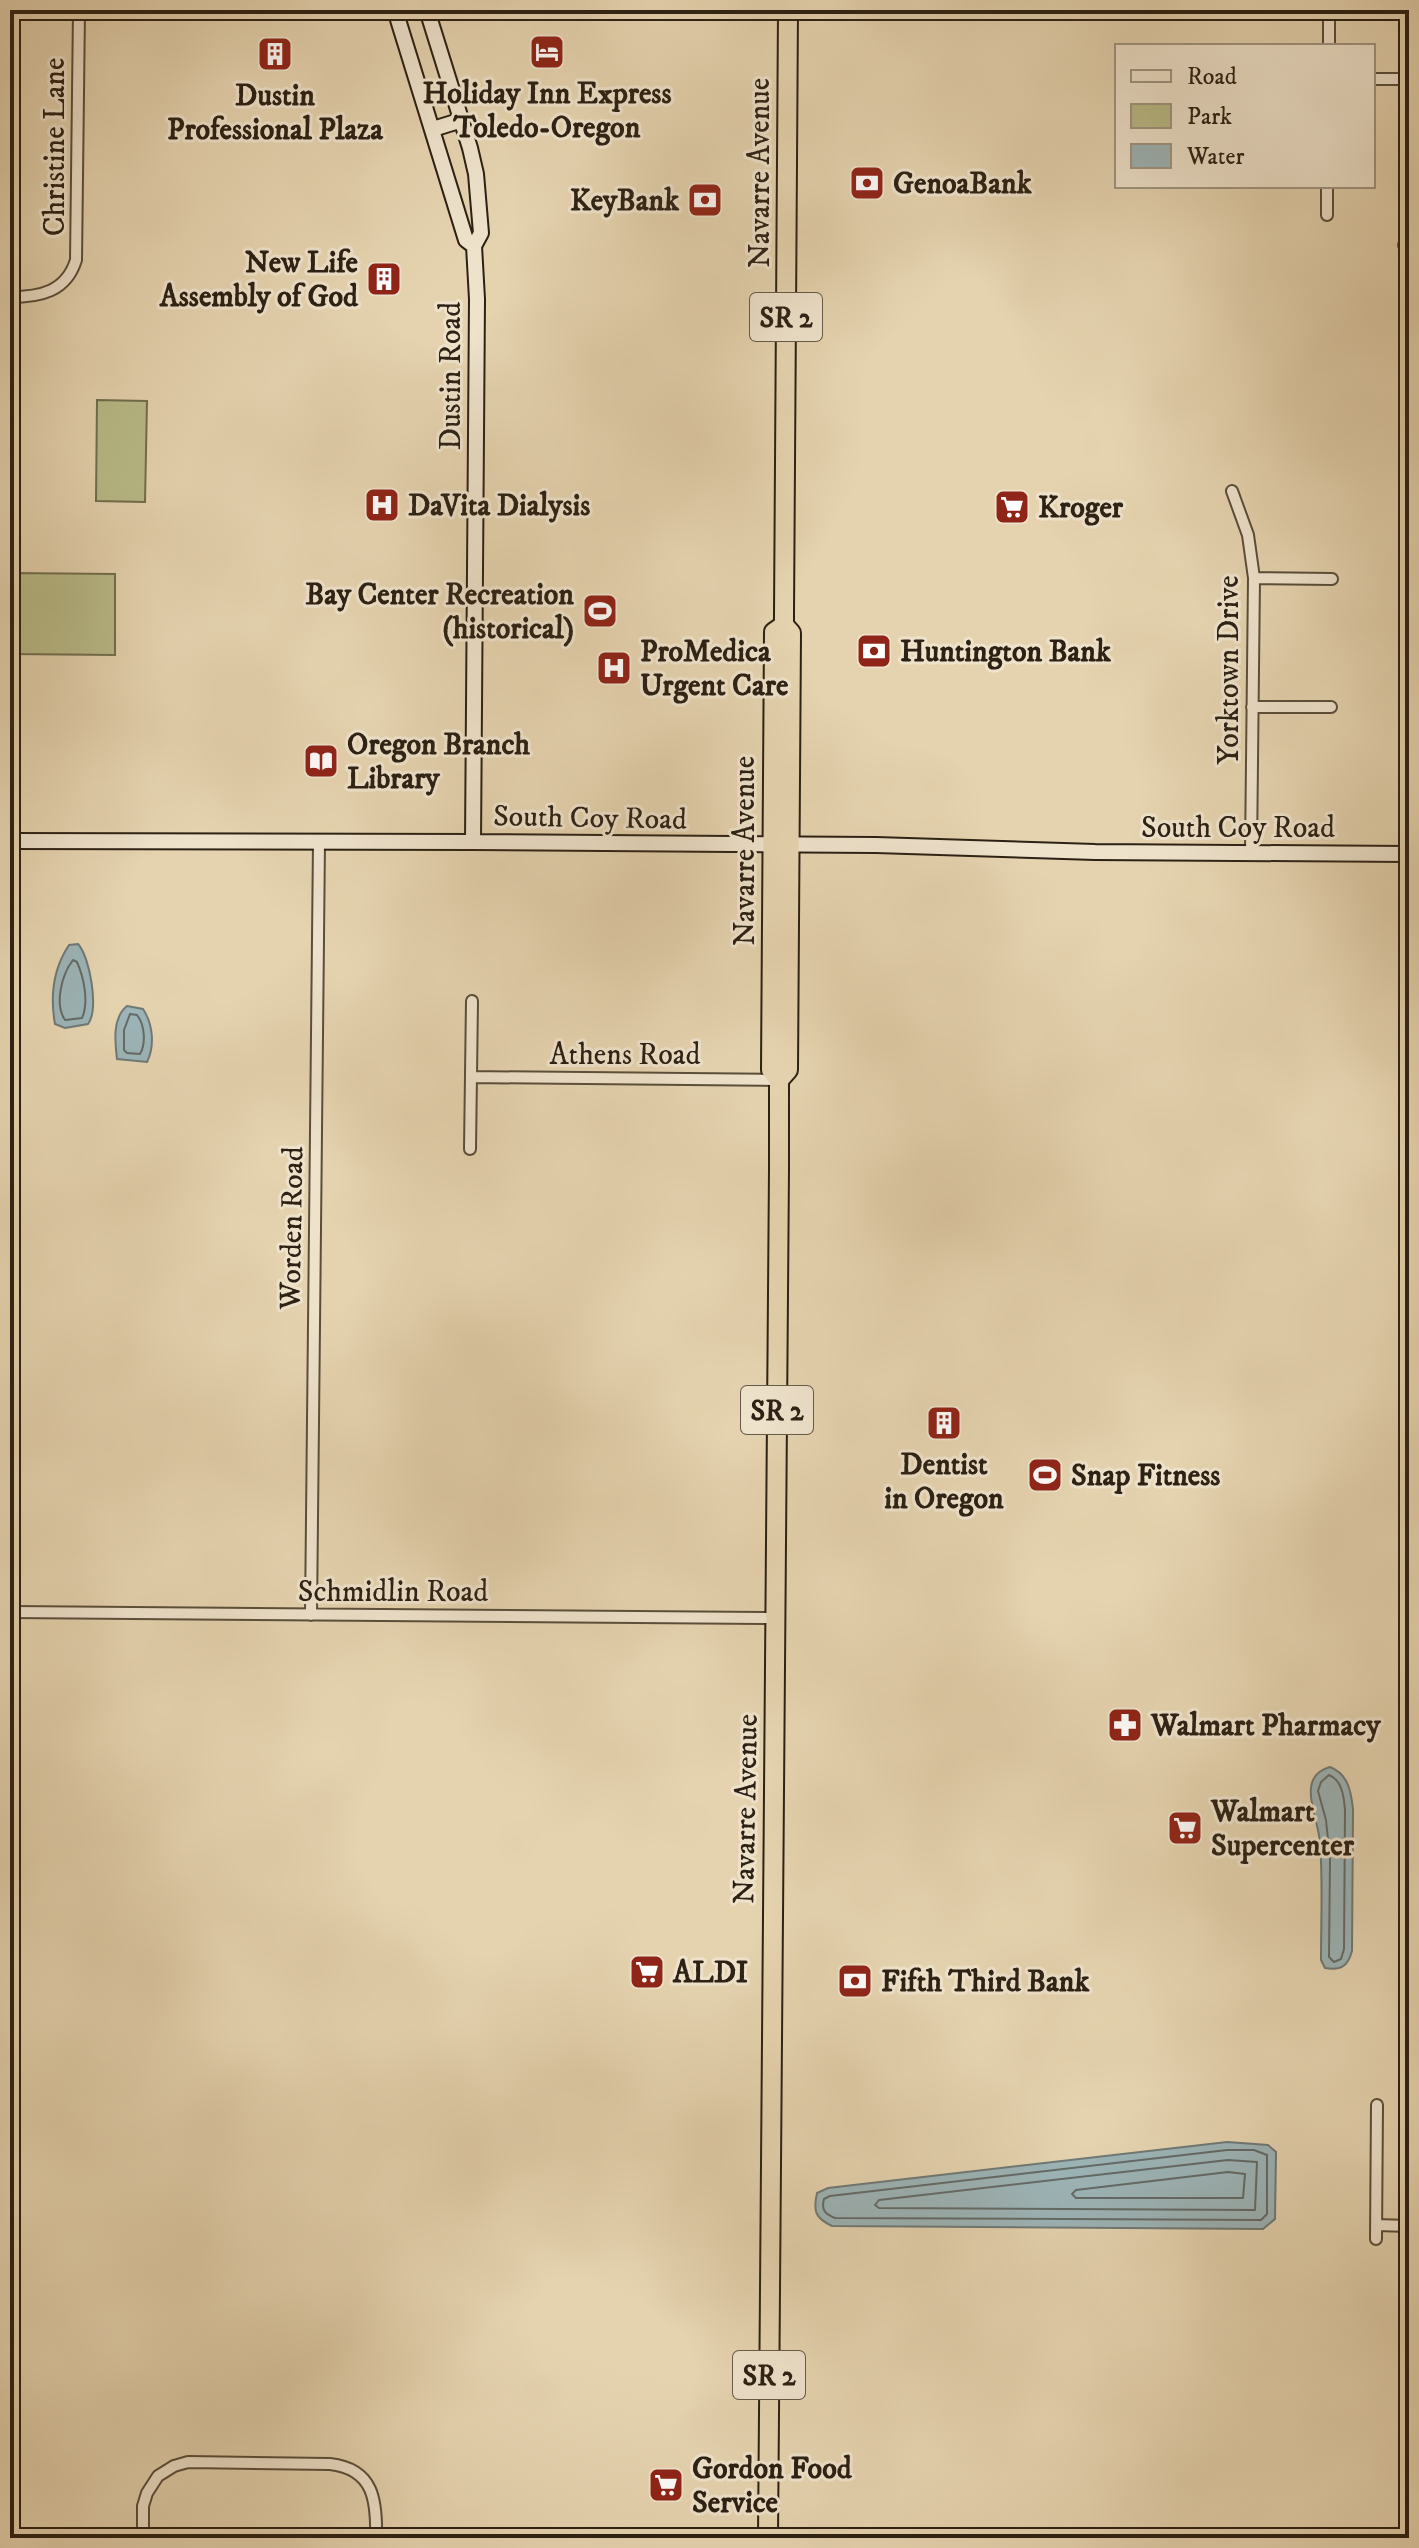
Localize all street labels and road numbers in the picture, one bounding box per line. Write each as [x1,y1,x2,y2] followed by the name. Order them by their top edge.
[37,58,74,236] street label: Christine Lane
[742,78,779,268] street label: Navarre Avenue
[750,293,822,341] road number: SR 2
[433,302,470,450] street label: Dustin Road
[1211,575,1248,765] street label: Yorktown Drive
[727,756,764,946] street label: Navarre Avenue
[493,798,687,839] street label: South Coy Road
[1141,810,1335,847] street label: South Coy Road
[549,1037,701,1074] street label: Athens Road
[273,1146,312,1311] street label: Worden Road
[741,1386,813,1434] road number: SR 2
[298,1574,488,1611] street label: Schmidlin Road
[726,1714,767,1904] street label: Navarre Avenue
[733,2351,805,2399] road number: SR 2

